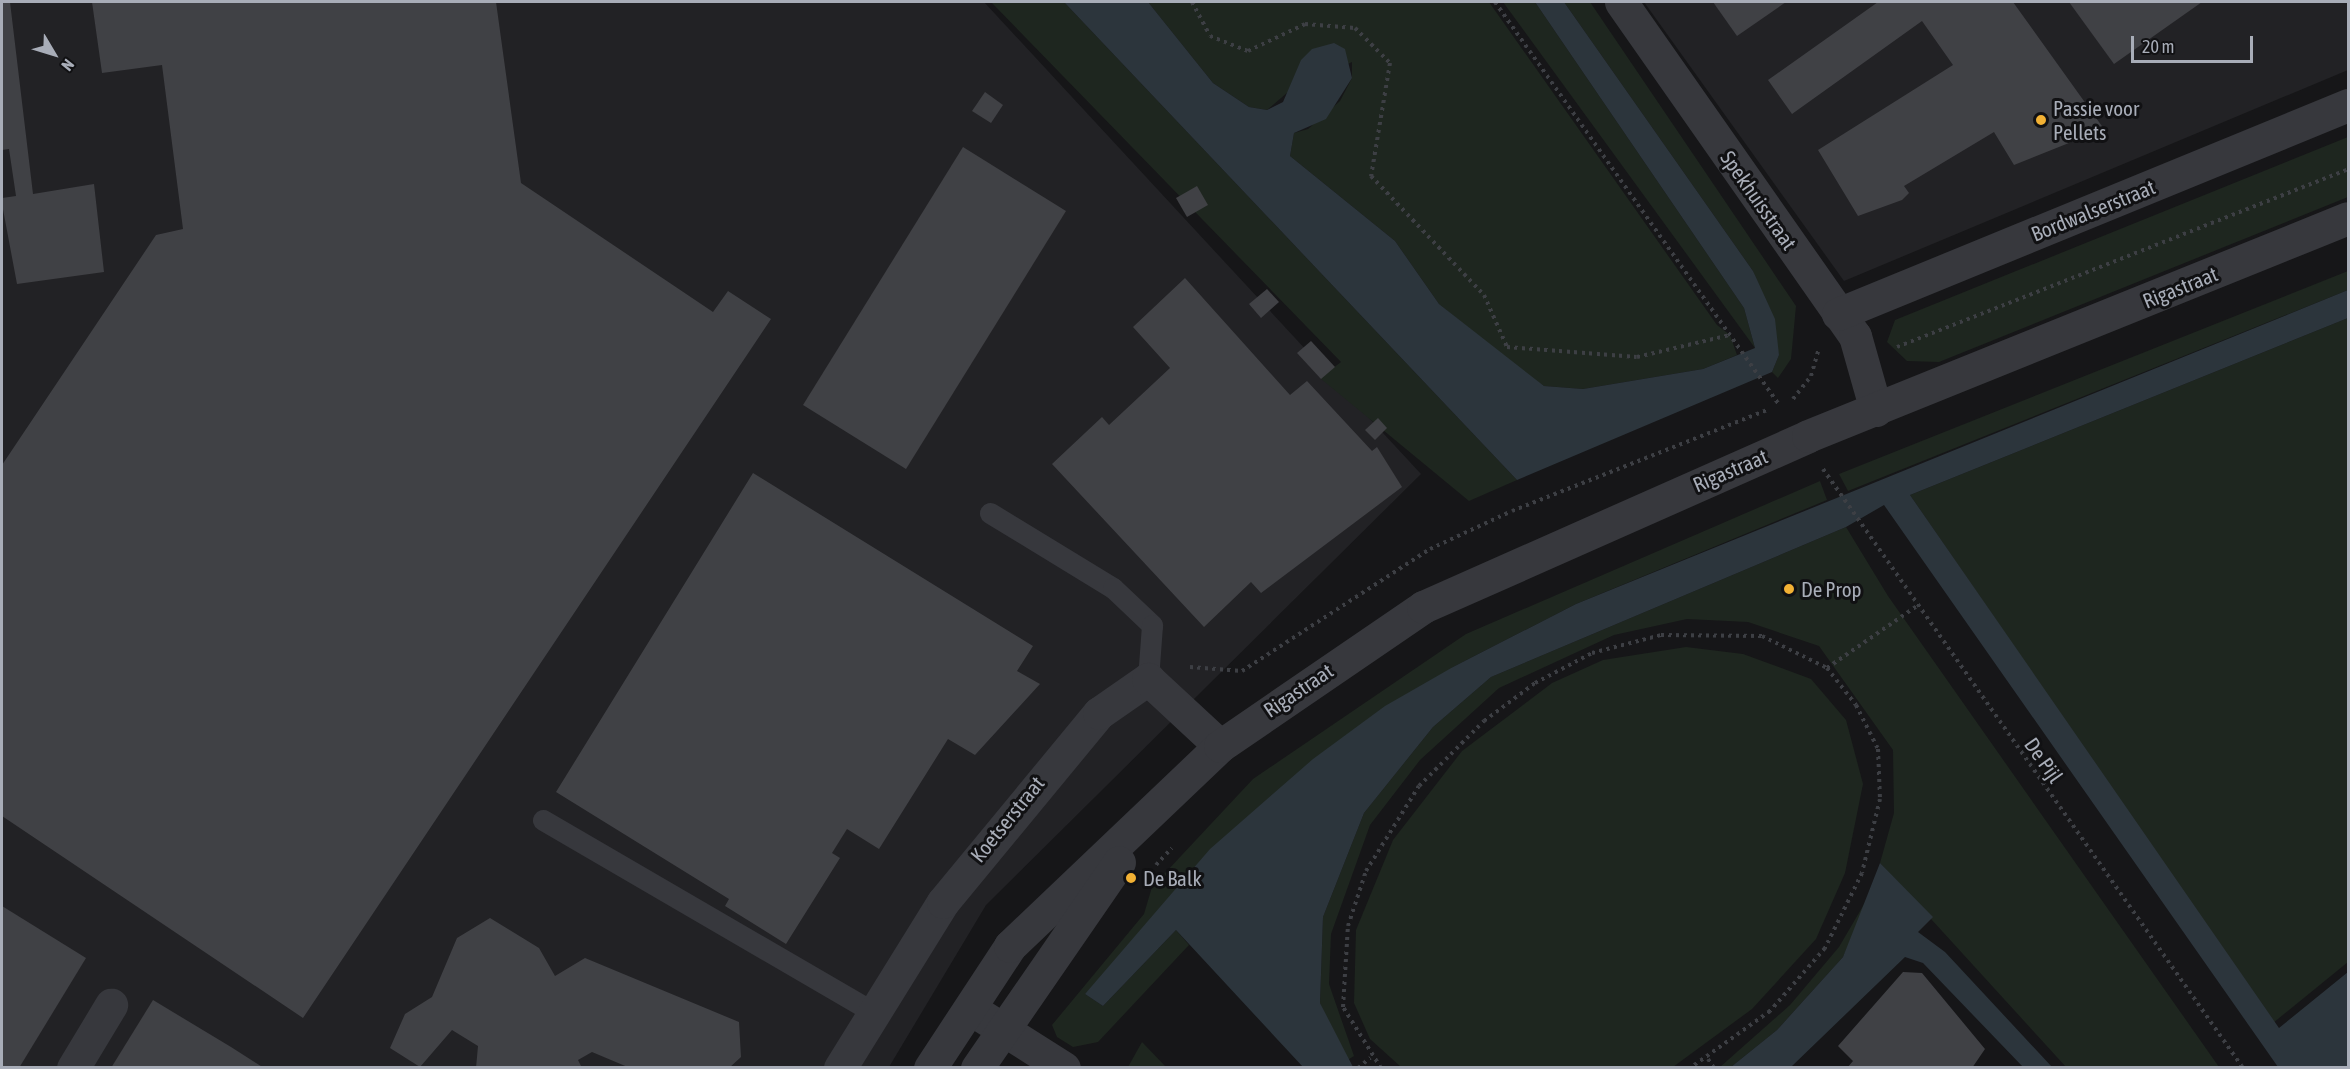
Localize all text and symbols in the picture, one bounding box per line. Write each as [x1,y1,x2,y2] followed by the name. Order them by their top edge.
[24,24,84,84] north arrow
[2134,24,2256,62] scale bar
[2142,36,2174,57] text: 20 m
[58,56,78,74] text: N
[2053,95,2139,145] place label: Passie voor Pellets
[2034,113,2048,127] marker: Passie voor Pellets
[1716,146,1802,254] street label: Spekhuisstraat
[2027,174,2159,246] street label: Bordwalserstraat
[2139,261,2221,313] street label: Rigastraat
[1689,443,1771,497] street label: Rigastraat
[1801,576,1861,602] place label: De Prop
[1782,582,1796,596] marker: De Prop
[1258,658,1338,722] street label: Rigastraat
[2020,733,2068,787] street label: De Pijl
[965,771,1049,867] street label: Koetserstraat
[1143,865,1202,891] place label: De Balk
[1124,871,1138,885] marker: De Balk

